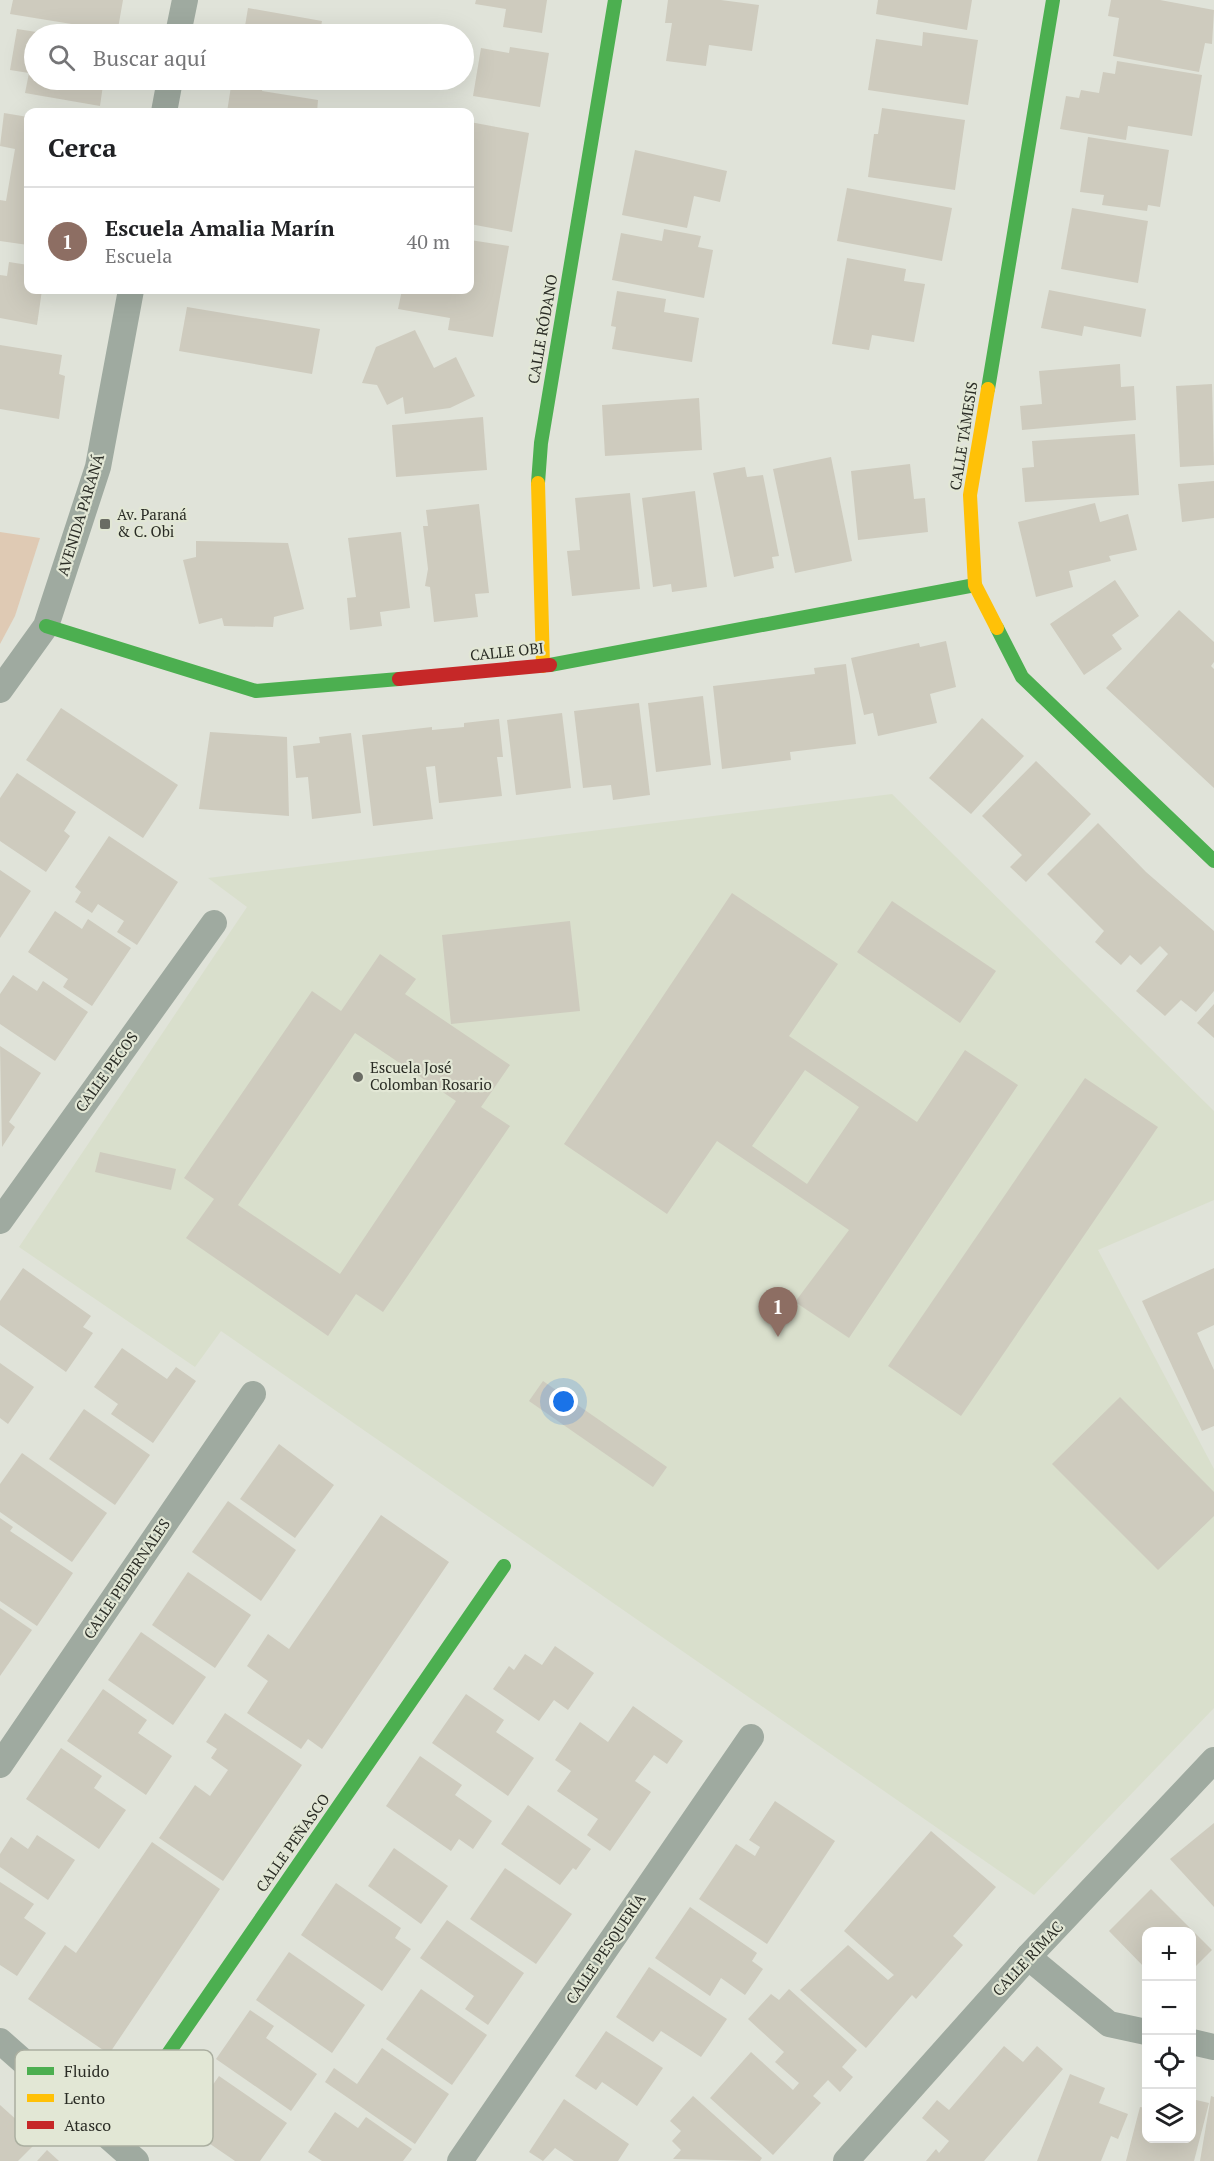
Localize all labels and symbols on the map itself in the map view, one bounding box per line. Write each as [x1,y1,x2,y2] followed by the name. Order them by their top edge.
[523,273,561,385] street label: CALLE RÓDANO
[945,380,981,492] street label: CALLE TÁMESIS
[52,451,108,578] street label: AVENIDA PARANÁ
[117,504,187,541] place label: Av. Paraná & C. Obi
[98,517,112,531] marker: Av. Paraná & C. Obi
[469,637,545,665] street label: CALLE OBI
[70,1027,142,1116] street label: CALLE PECOS
[370,1057,492,1094] place label: Escuela José Colomban Rosario
[351,1070,365,1084] marker: Escuela José Colomban Rosario
[758,1288,798,1337] pin: 1
[549,1387,578,1416] your location
[78,1514,174,1643] street label: CALLE PEDERNALES
[251,1789,334,1896] street label: CALLE PEÑASCO
[561,1889,650,2008] street label: CALLE PESQUERÍA
[987,1917,1067,2000] street label: CALLE RÍMAC
[15,2050,213,2146] legend
[64,2060,109,2082] text: Fluido
[64,2087,105,2109] text: Lento
[64,2114,111,2136] text: Atasco

